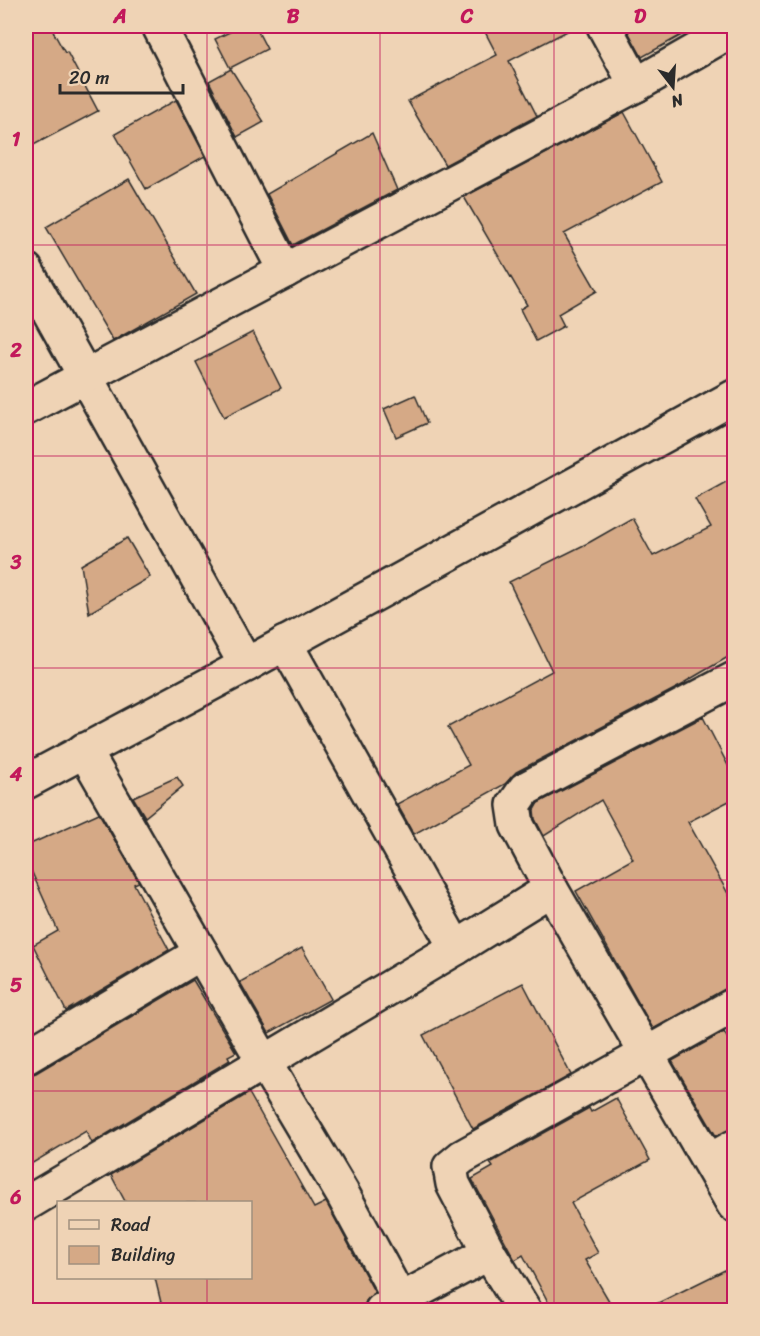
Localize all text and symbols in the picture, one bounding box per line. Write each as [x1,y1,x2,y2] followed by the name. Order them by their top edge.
[112,0,127,34] text: A
[287,0,300,34] text: B
[460,0,474,34] text: C
[634,0,647,34] text: D
[60,57,183,95] scale bar
[643,57,703,117] north arrow
[69,62,109,94] text: 20 m
[667,85,688,117] text: N
[12,122,21,157] text: 1
[9,333,22,368] text: 2
[10,545,22,580] text: 3
[9,757,23,792] text: 4
[10,968,22,1003] text: 5
[9,1180,22,1215] text: 6
[57,1201,252,1279] legend
[111,1209,151,1241] text: Road
[111,1239,175,1271] text: Building

